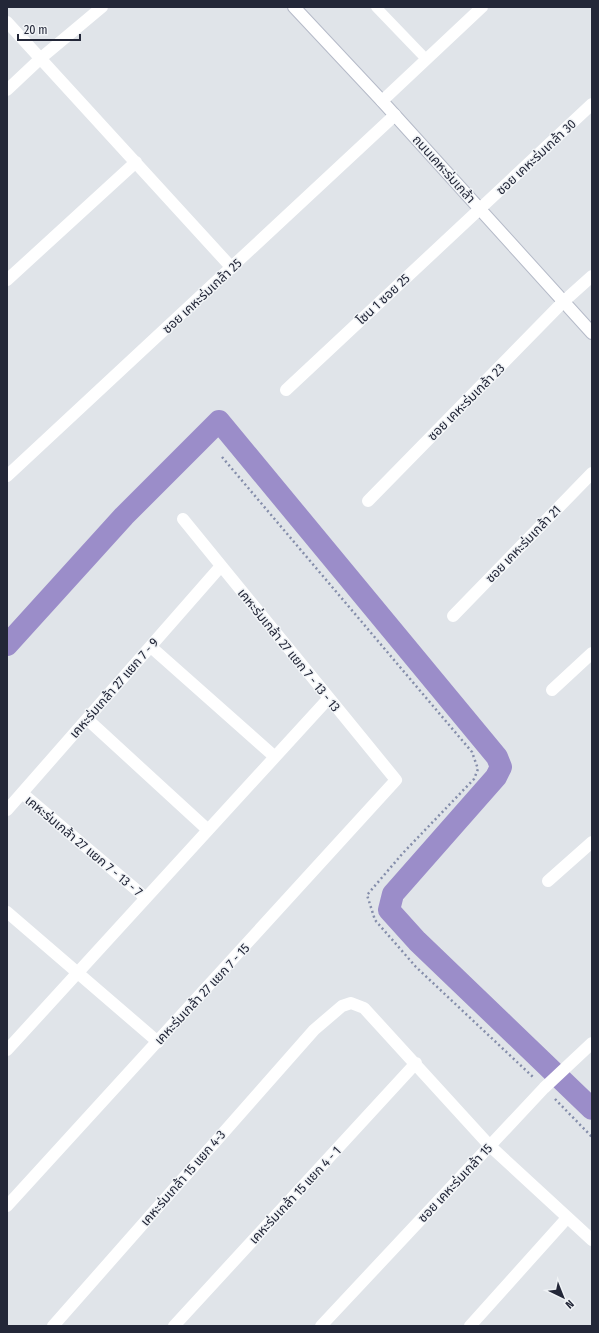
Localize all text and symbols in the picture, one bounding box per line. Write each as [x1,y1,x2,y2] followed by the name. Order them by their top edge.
[18,16,80,42] scale bar
[24,23,48,37] text: 20 m
[493,116,579,198] street label: ซอย เคหะร่มเกล้า 30
[410,132,478,206] street label: ถนนเคหะร่มเกล้า
[159,256,245,336] street label: ซอย เคหะร่มเกล้า 25
[353,271,413,327] street label: โซน 1 ซอย 25
[424,360,508,444] street label: ซอย เคหะร่มเกล้า 23
[482,502,564,586] street label: ซอย เคหะร่มเกล้า 21
[235,585,343,715] street label: เคหะร่มเกล้า 27 แยก 7 - 13 - 13
[67,635,161,741] street label: เคหะร่มเกล้า 27 แยก 7 - 9
[22,793,146,899] street label: เคหะร่มเกล้า 27 แยก 7 - 13 - 7
[151,941,253,1047] street label: เคหะร่มเกล้า 27 แยก 7 - 15
[138,1127,229,1229] street label: เคหะร่มเกล้า 15 แยก 4-3
[415,1141,495,1225] street label: ซอย เคหะร่มเกล้า 15
[246,1143,344,1247] street label: เคหะร่มเกล้า 15 แยก 4 - 1
[543,1277,583,1317] north arrow
[563,1297,576,1311] text: N

